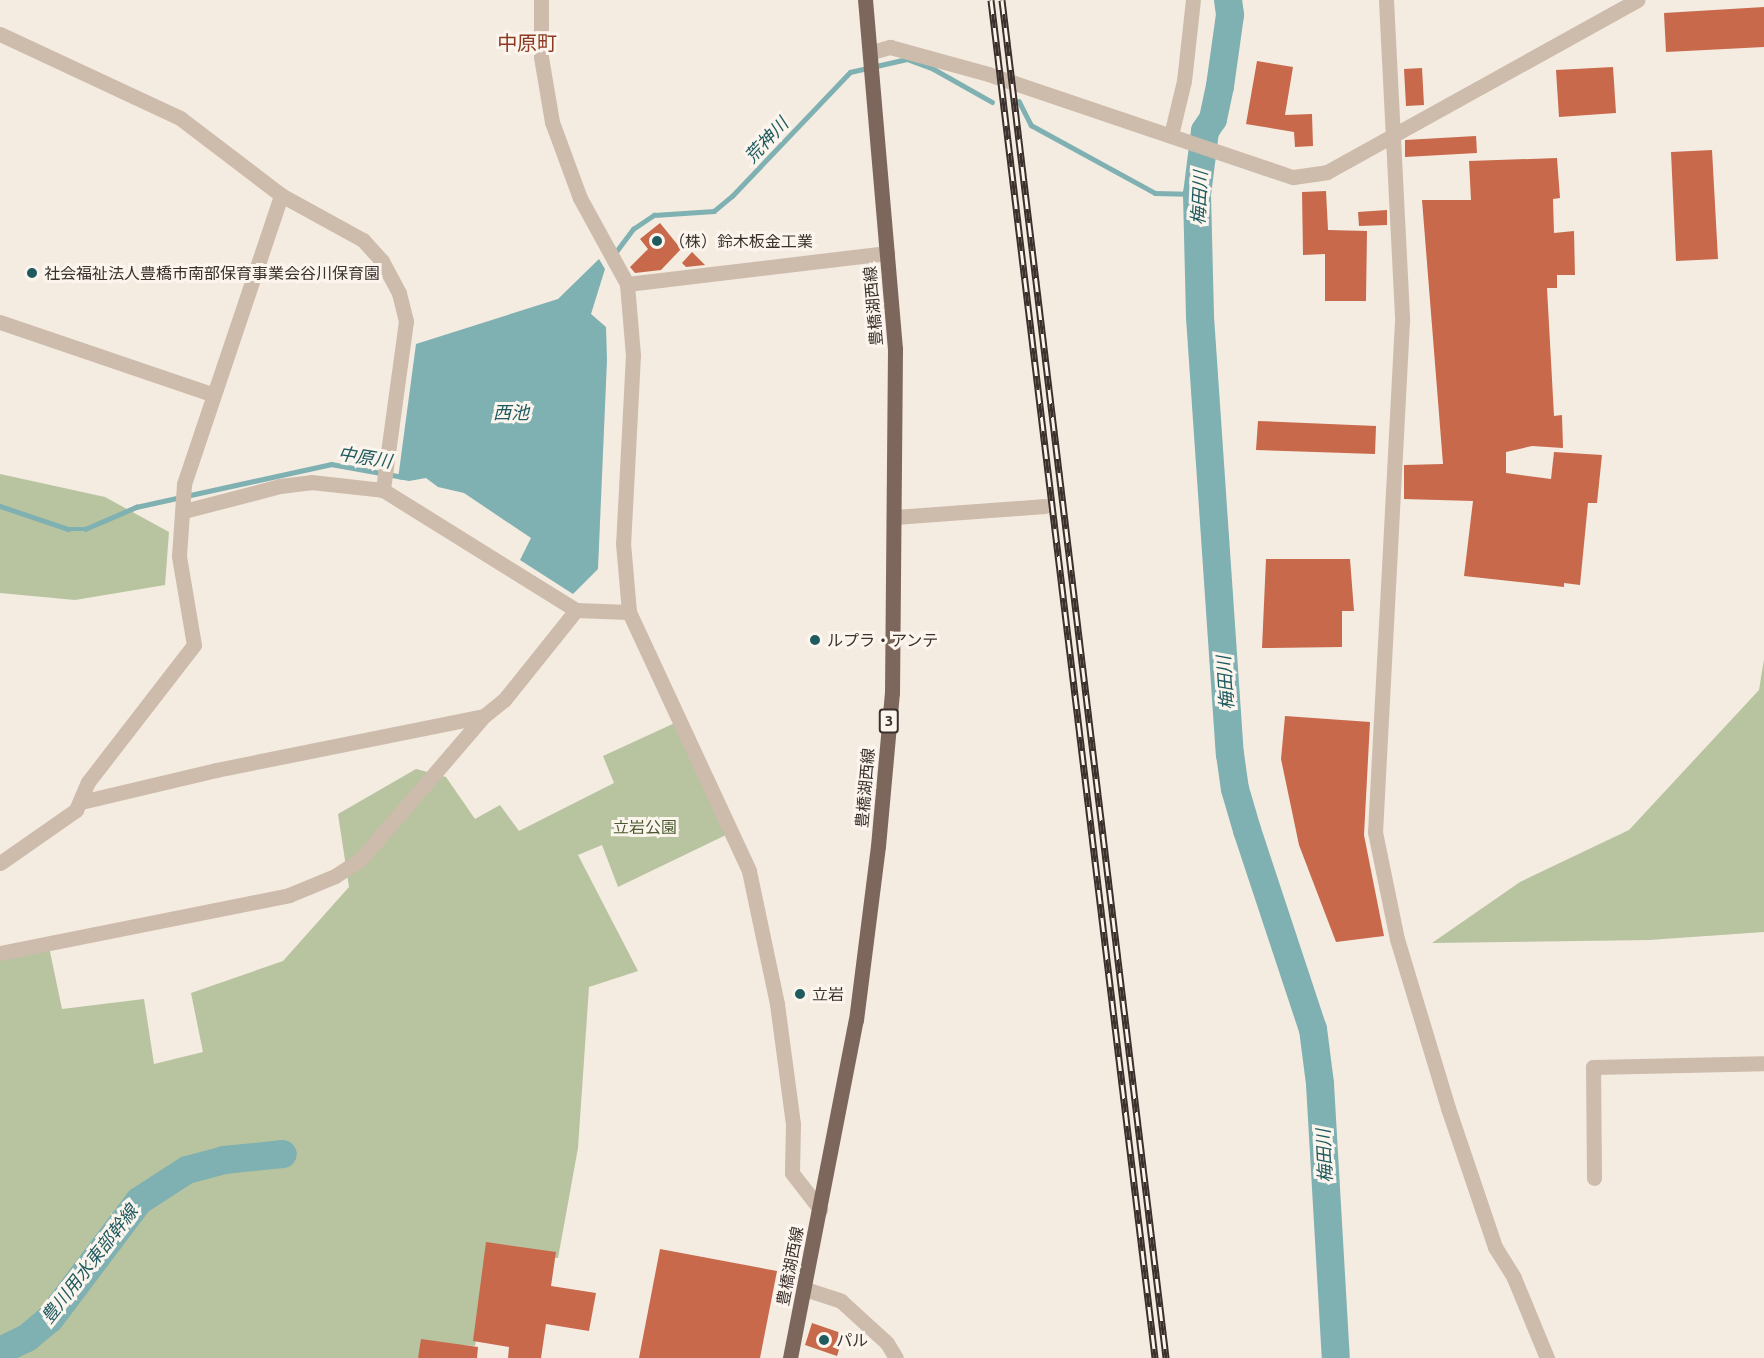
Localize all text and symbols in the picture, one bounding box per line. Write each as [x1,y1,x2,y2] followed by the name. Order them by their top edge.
[497,30,557,54] district label: 中原町
[740,113,792,167] water label: 荒神川
[1187,170,1211,226] water label: 梅田川
[669,231,813,251] place label: （株）鈴木板金工業
[650,234,664,248] marker: （株）鈴木板金工業
[44,263,380,283] place label: 社会福祉法人豊橋市南部保育事業会谷川保育園
[860,265,886,347] street label: 豊橋湖西線
[25,266,39,280] marker: 社会福祉法人豊橋市南部保育事業会谷川保育園
[493,401,529,423] water label: 西池
[337,442,393,472] water label: 中原川
[827,630,939,650] place label: ルプラ・アンテ
[808,633,822,647] marker: ルプラ・アンテ
[1212,655,1238,711] water label: 梅田川
[878,709,900,733] road number: 3
[852,747,878,829] street label: 豊橋湖西線
[613,817,677,837] park label: 立岩公園
[812,984,844,1004] place label: 立岩
[793,987,807,1001] marker: 立岩
[1312,1128,1336,1184] water label: 梅田川
[36,1201,142,1327] water label: 豊川用水東部幹線
[773,1225,807,1307] street label: 豊橋湖西線
[836,1330,868,1350] place label: パル
[817,1333,831,1347] marker: パル

